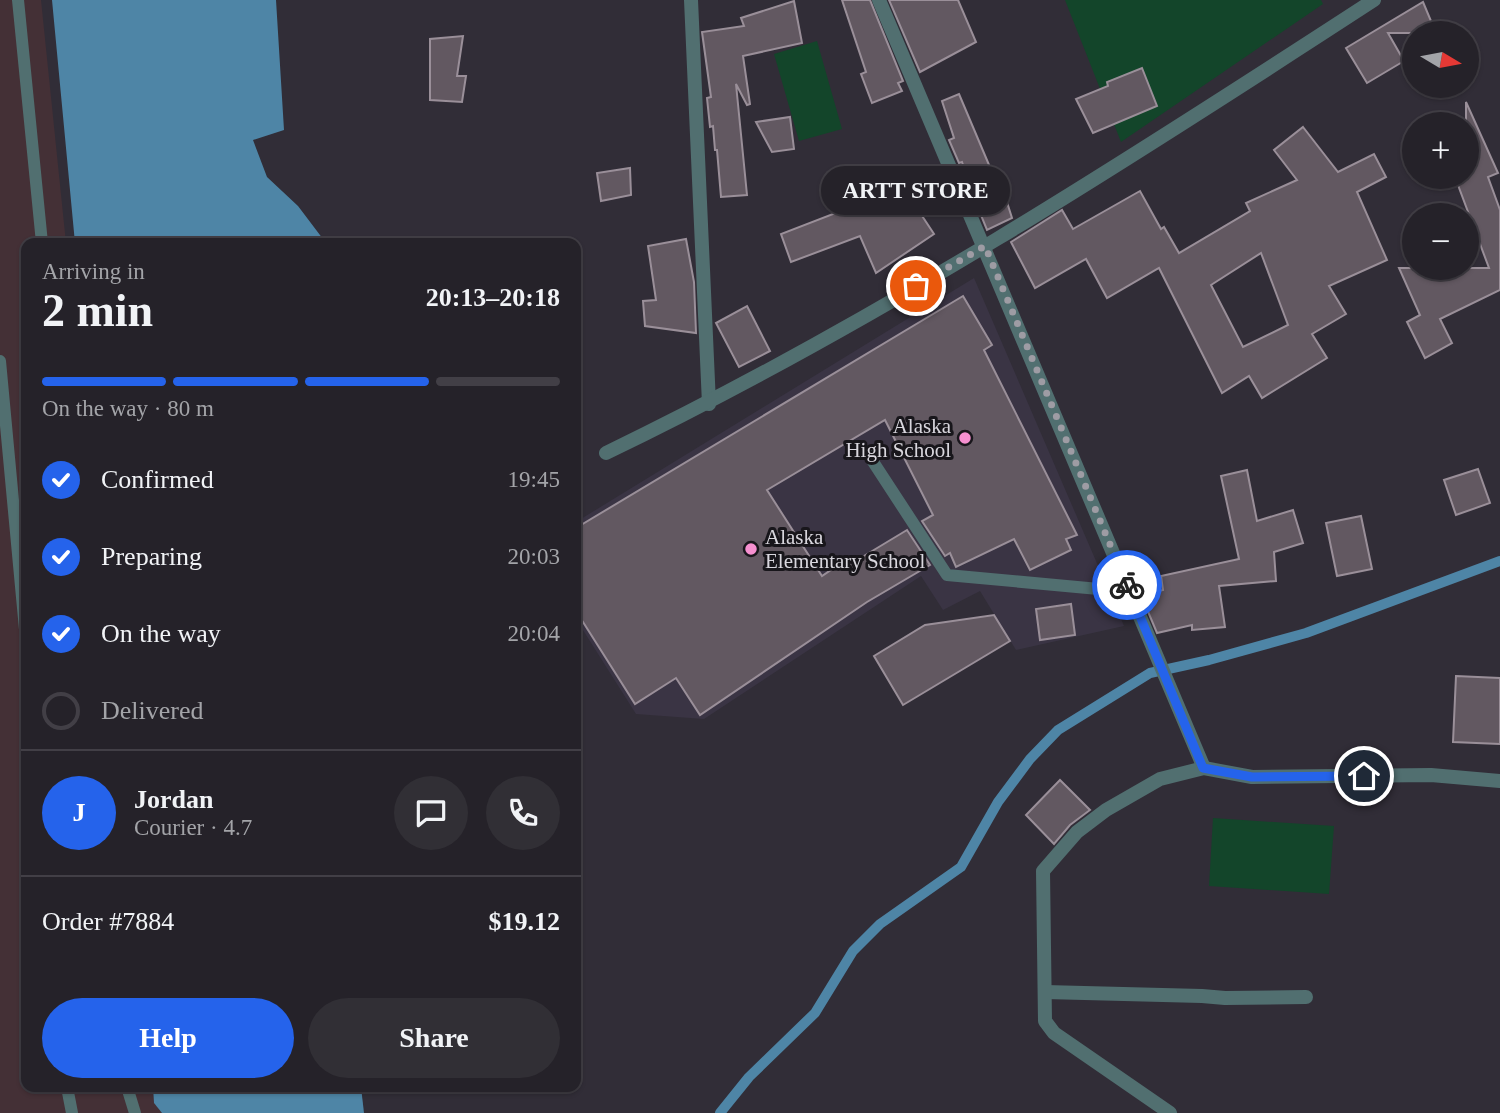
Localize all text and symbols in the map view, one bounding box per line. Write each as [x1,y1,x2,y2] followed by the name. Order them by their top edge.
[1402,21,1479,98] north arrow
[1402,21,1479,280] map controls
[1402,112,1479,189] button: +
[822,167,1010,216] callout: ARTT STORE
[843,178,989,203] text: ARTT STORE
[1402,203,1479,280] button: −
[886,256,946,316] pin
[42,259,145,284] text: Arriving in
[897,267,935,305] icon: bag
[426,283,560,312] text: 20:13–20:18
[42,285,153,336] text: 2 min
[42,396,214,421] text: On the way · 80 m
[845,414,952,462] place label: Alaska High School
[957,430,973,446] marker: Alaska High School
[42,461,80,499] icon: check
[101,465,214,494] text: Confirmed
[508,467,560,492] text: 19:45
[765,525,926,573] place label: Alaska Elementary School
[42,538,80,576] icon: check
[743,541,759,557] marker: Alaska Elementary School
[101,542,202,571] text: Preparing
[508,544,560,569] text: 20:03
[1092,550,1162,620] courier
[1108,566,1146,604] icon: bike
[42,615,80,653] icon: check
[101,619,221,648] text: On the way
[508,621,560,646] text: 20:04
[101,696,204,725] text: Delivered
[1334,746,1394,806] pin
[1345,757,1383,795] icon: home
[394,776,468,850] button: chat
[486,776,560,850] button: phone
[134,785,213,814] text: Jordan
[73,798,86,827] text: J
[134,815,252,840] text: Courier · 4.7
[42,907,174,936] text: Order #7884
[489,907,560,936] text: $19.12
[42,998,294,1078] button: Help
[308,998,560,1078] button: Share

